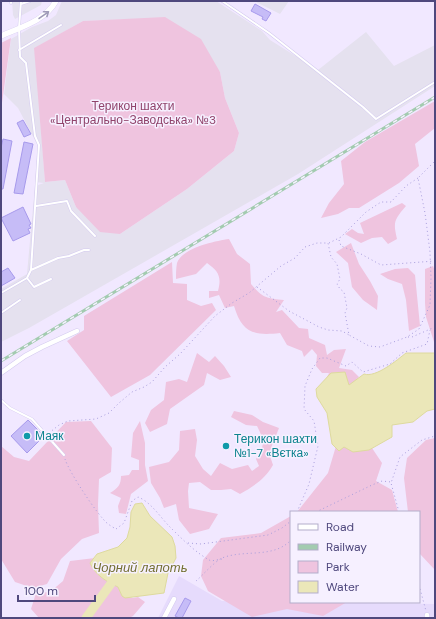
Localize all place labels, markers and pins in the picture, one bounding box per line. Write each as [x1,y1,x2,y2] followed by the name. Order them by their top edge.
[35,428,64,444] place label: Маяк
[22,431,32,441] marker: Маяк
[234,431,317,461] place label: Терикон шахти №1-7 «Вєтка»
[221,441,231,451] marker: Терикон шахти №1-7 «Вєтка»

